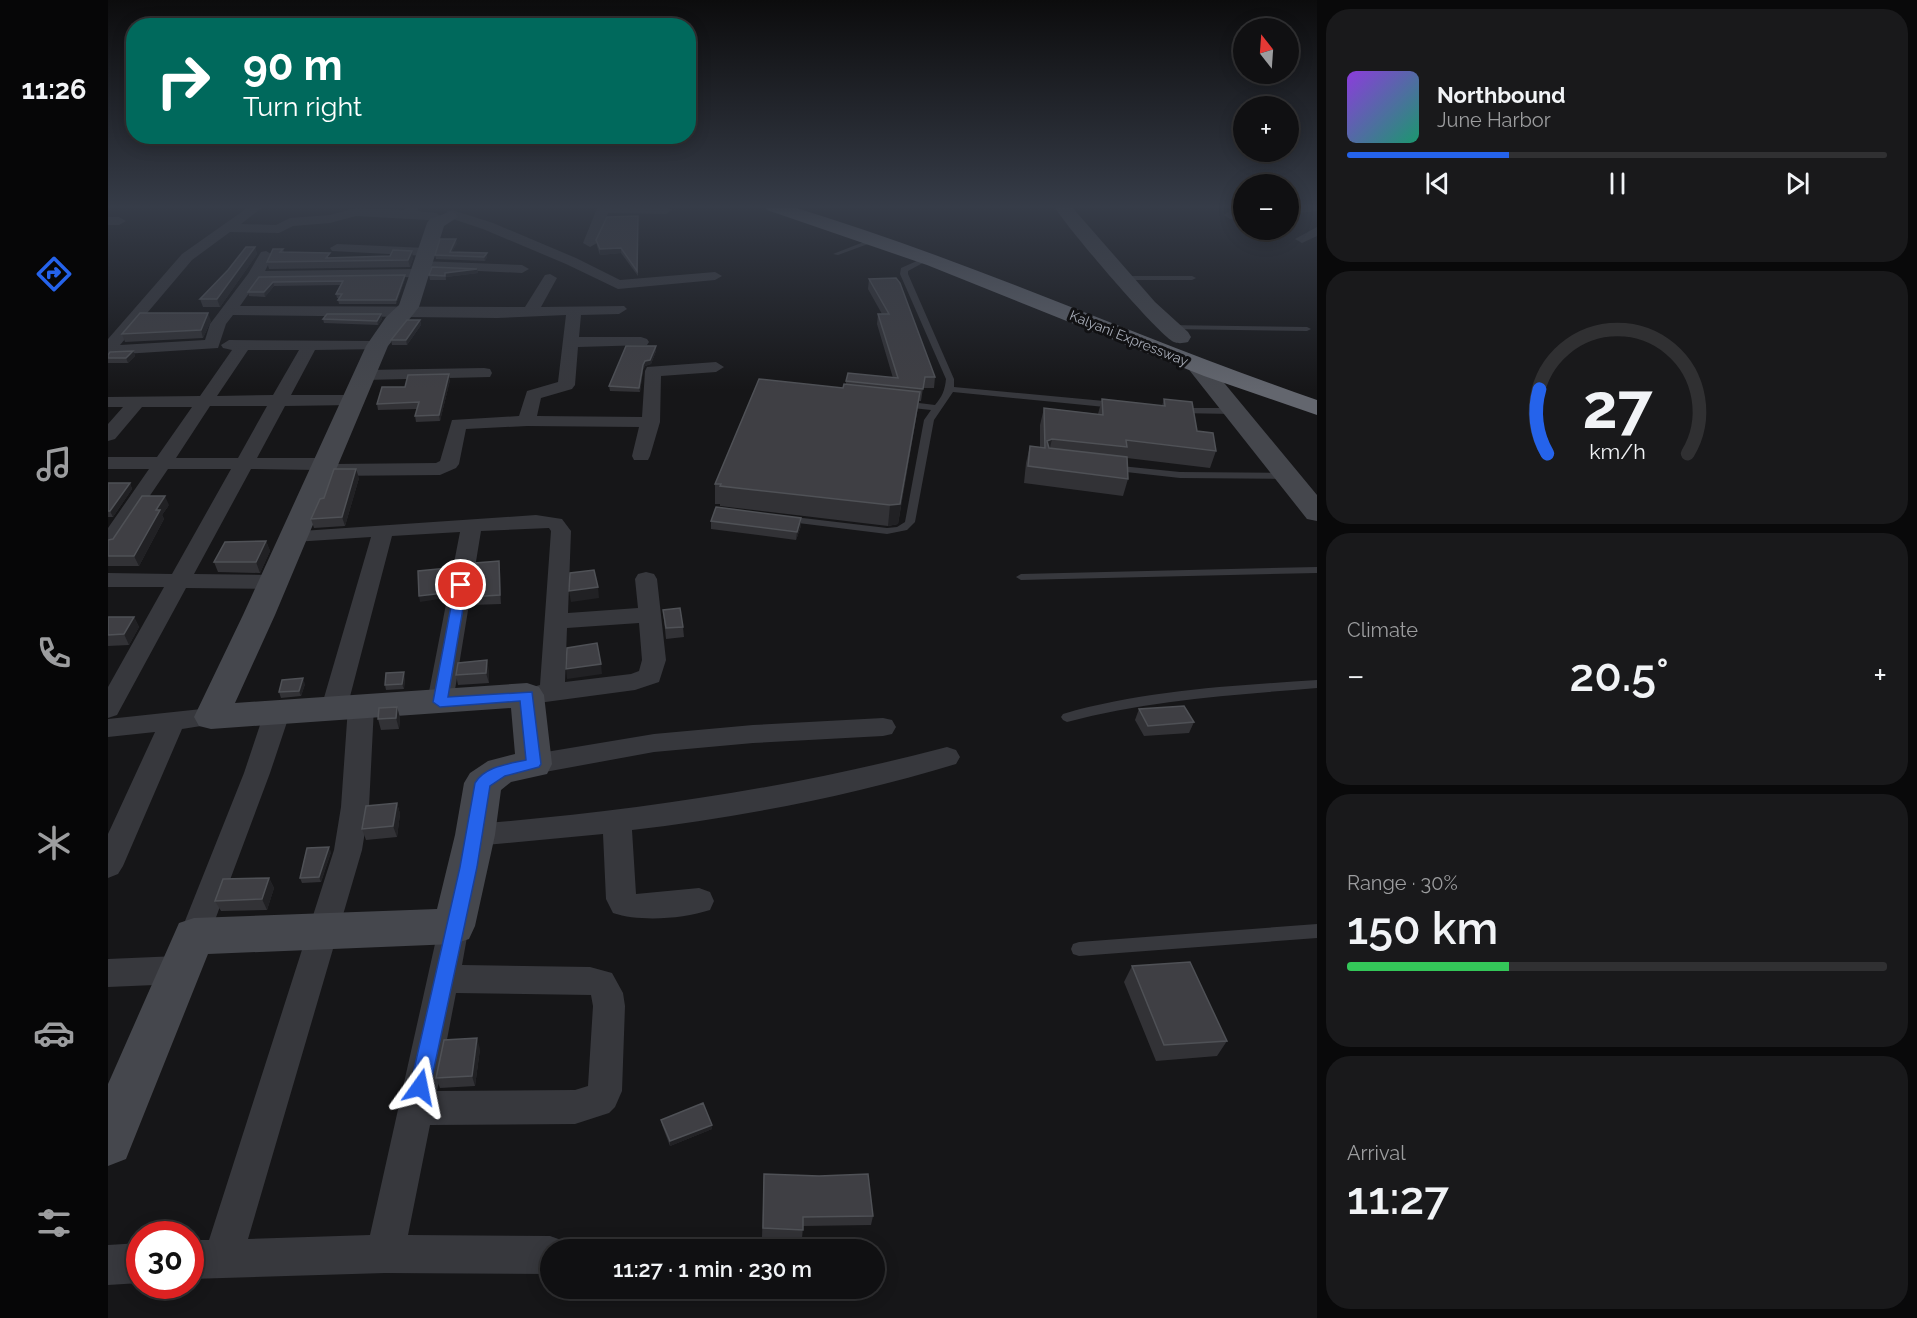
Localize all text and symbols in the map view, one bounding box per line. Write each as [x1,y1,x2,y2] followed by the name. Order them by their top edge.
[1233,18,1299,84] north arrow
[1233,18,1299,240] map controls
[243,41,343,90] text: 90 m
[144,42,222,120] icon: right
[22,74,86,105] text: 11:26
[1437,82,1566,108] text: Northbound
[243,91,362,122] text: Turn right
[1233,96,1299,162] button: +
[1437,108,1551,132] text: June Harbor
[1421,167,1454,200] icon: previous
[1601,167,1634,200] icon: pause
[1781,167,1814,200] icon: next
[1233,174,1299,240] button: −
[33,253,75,295] icon: directions
[1067,307,1191,369] street label: Kalyani Expressway
[1582,369,1653,443] text: 27
[1589,440,1645,465] text: km/h
[33,443,75,485] icon: music
[435,559,486,610] pin
[444,568,477,601] icon: arrive
[1347,618,1418,642] text: Climate
[33,632,75,674] icon: phone
[1569,649,1669,702] text: 20.5°
[1347,656,1365,695] text: −
[1873,656,1887,695] text: +
[33,822,75,864] icon: climate
[1347,871,1458,895] text: Range · 30%
[1347,902,1498,955] text: 150 km
[33,1012,75,1054] icon: car
[388,1055,452,1119] position arrow
[1347,1141,1406,1165] text: Arrival
[1347,1172,1449,1225] text: 11:27
[33,1202,75,1244] icon: filters
[126,1221,204,1299] speed limit sign: 30
[613,1256,812,1282] text: 11:27 · 1 min · 230 m

